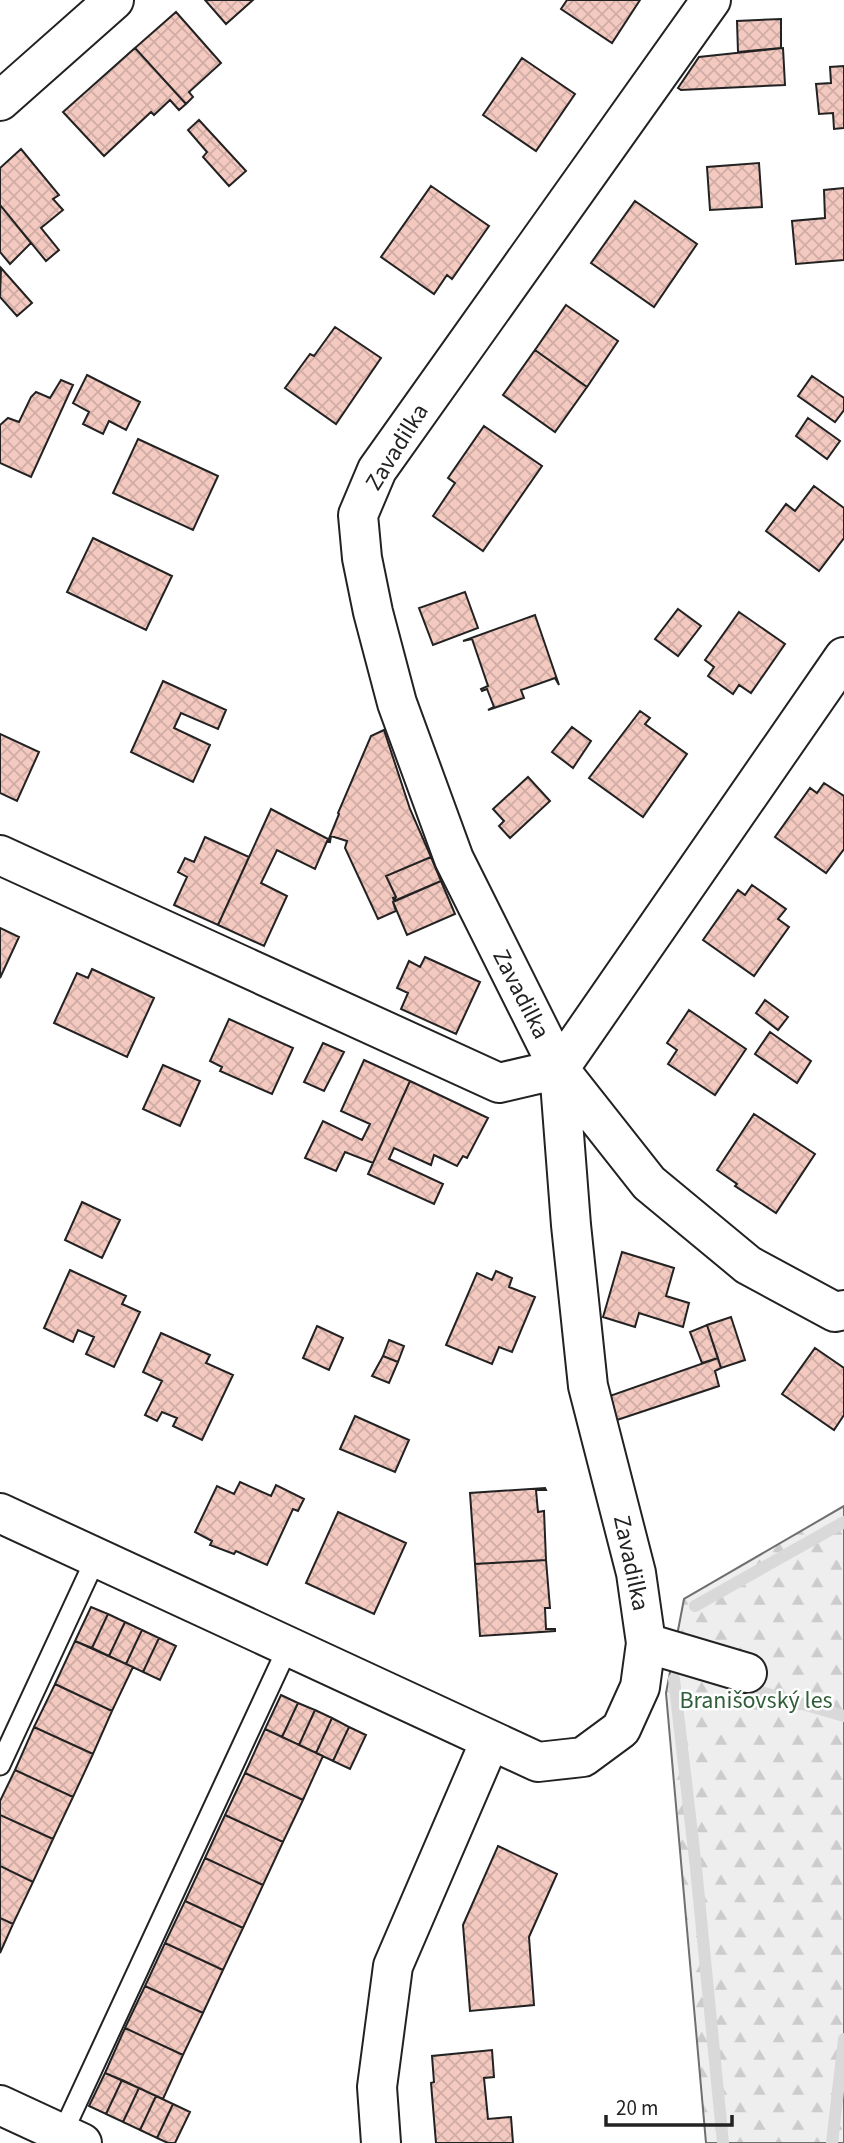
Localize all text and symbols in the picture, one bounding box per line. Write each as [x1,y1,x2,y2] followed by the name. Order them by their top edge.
[357,397,437,497] street label: Zavadilka
[483,943,559,1045] street label: Zavadilka
[604,1512,658,1614] street label: Zavadilka
[679,1683,833,1718] park label: Branišovský les
[606,2084,732,2128] scale bar
[616,2093,658,2123] text: 20 m

